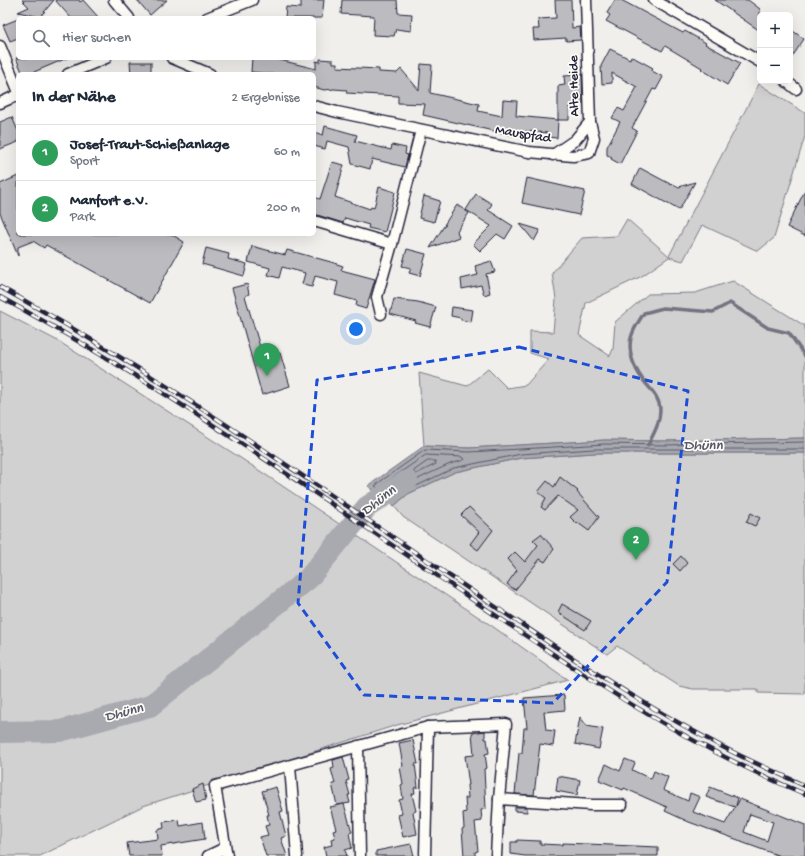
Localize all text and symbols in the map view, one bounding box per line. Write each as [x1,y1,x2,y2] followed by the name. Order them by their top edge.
[757,12,793,84] map controls
[757,12,793,48] button: +
[16,16,316,60] search box
[30,27,52,49] icon: search
[62,29,131,47] text: Hier suchen
[757,48,793,84] button: −
[566,54,584,117] street label: Alte Heide
[32,88,115,108] text: In der Nähe
[232,91,300,106] text: 2 Ergebnisse
[494,122,554,148] street label: Mauspfad
[70,136,229,154] text: Josef-Traut-Schießanlage
[42,145,48,160] text: 1
[274,145,300,160] text: 60 m
[70,154,99,169] text: Sport
[70,192,149,210] text: Manfort e.V.
[42,201,48,216] text: 2
[267,201,300,216] text: 200 m
[70,210,95,225] text: Park
[346,319,366,339] your location
[254,343,280,376] pin: 1
[683,437,723,455] water label: Dhünn
[358,481,401,520] water label: Dhünn
[623,527,649,560] pin: 2
[103,699,146,727] water label: Dhünn

